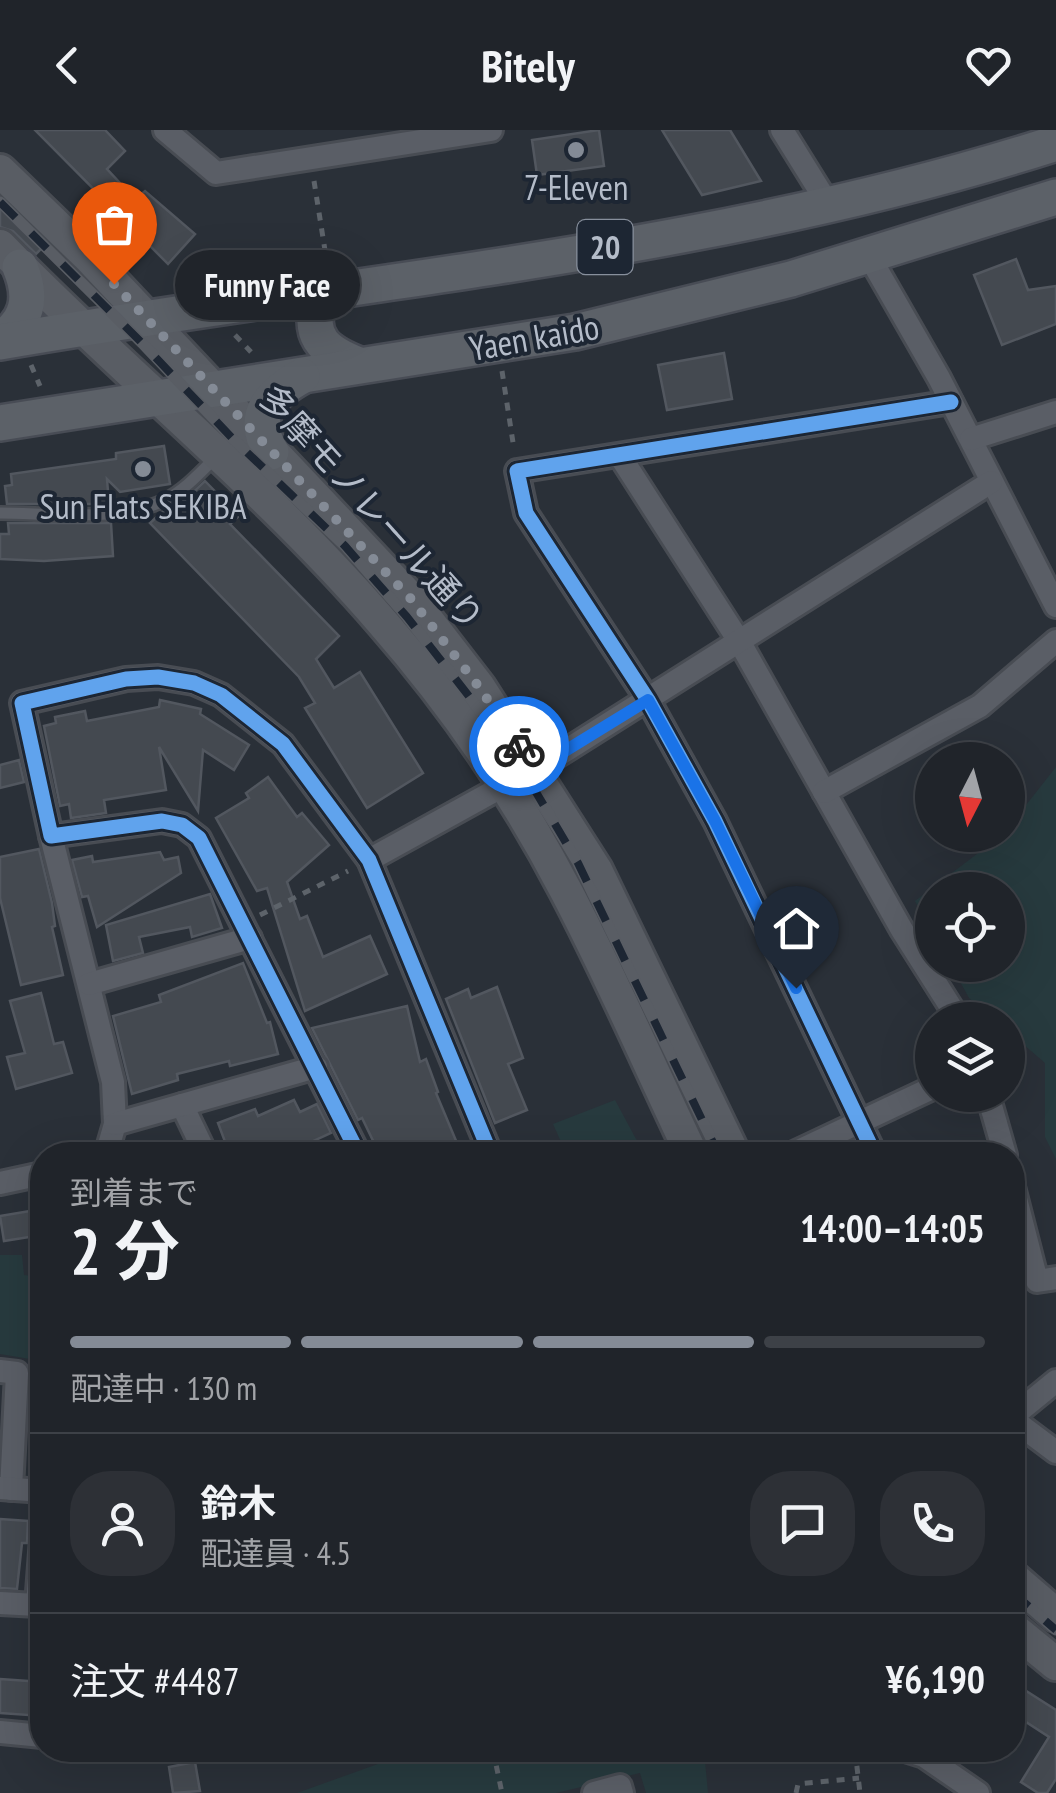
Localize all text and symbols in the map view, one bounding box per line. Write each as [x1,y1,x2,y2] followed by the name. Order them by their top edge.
[481,36,575,94] text: Bitely
[40,38,95,93] icon: back
[961,38,1016,93] icon: heart
[565,139,587,161] marker: 7-Eleven
[524,164,628,210] place label: 7-Eleven
[72,182,157,285] pin
[87,197,142,252] icon: bag
[578,220,632,274] road number: 20
[174,249,359,319] callout: Funny Face
[205,264,330,306] text: Funny Face
[466,303,602,371] street label: Yaen kaido
[250,375,494,639] street label: 多摩モノレール通り
[132,458,154,480] marker: Sun Flats SEKIBA
[40,483,247,529] place label: Sun Flats SEKIBA
[469,696,569,796] courier
[492,719,547,774] icon: bike
[915,742,1025,852] north arrow
[915,742,1025,1112] map controls
[915,872,1025,982] button: locate
[754,886,839,989] pin
[769,901,824,956] icon: home
[915,1002,1025,1112] button: layers
[70,1171,198,1213] text: 到着まで
[800,1203,985,1252] text: 14:00–14:05
[70,1208,179,1292] text: 2 分
[70,1367,257,1409] text: 配達中 · 130 m
[70,1471,175,1576] button: person
[750,1471,855,1576] button: chat
[880,1471,985,1576] button: phone
[200,1478,276,1527] text: 鈴木
[200,1532,351,1574] text: 配達員 · 4.5
[886,1654,985,1703] text: ¥6,190
[70,1656,240,1705] text: 注文 #4487

